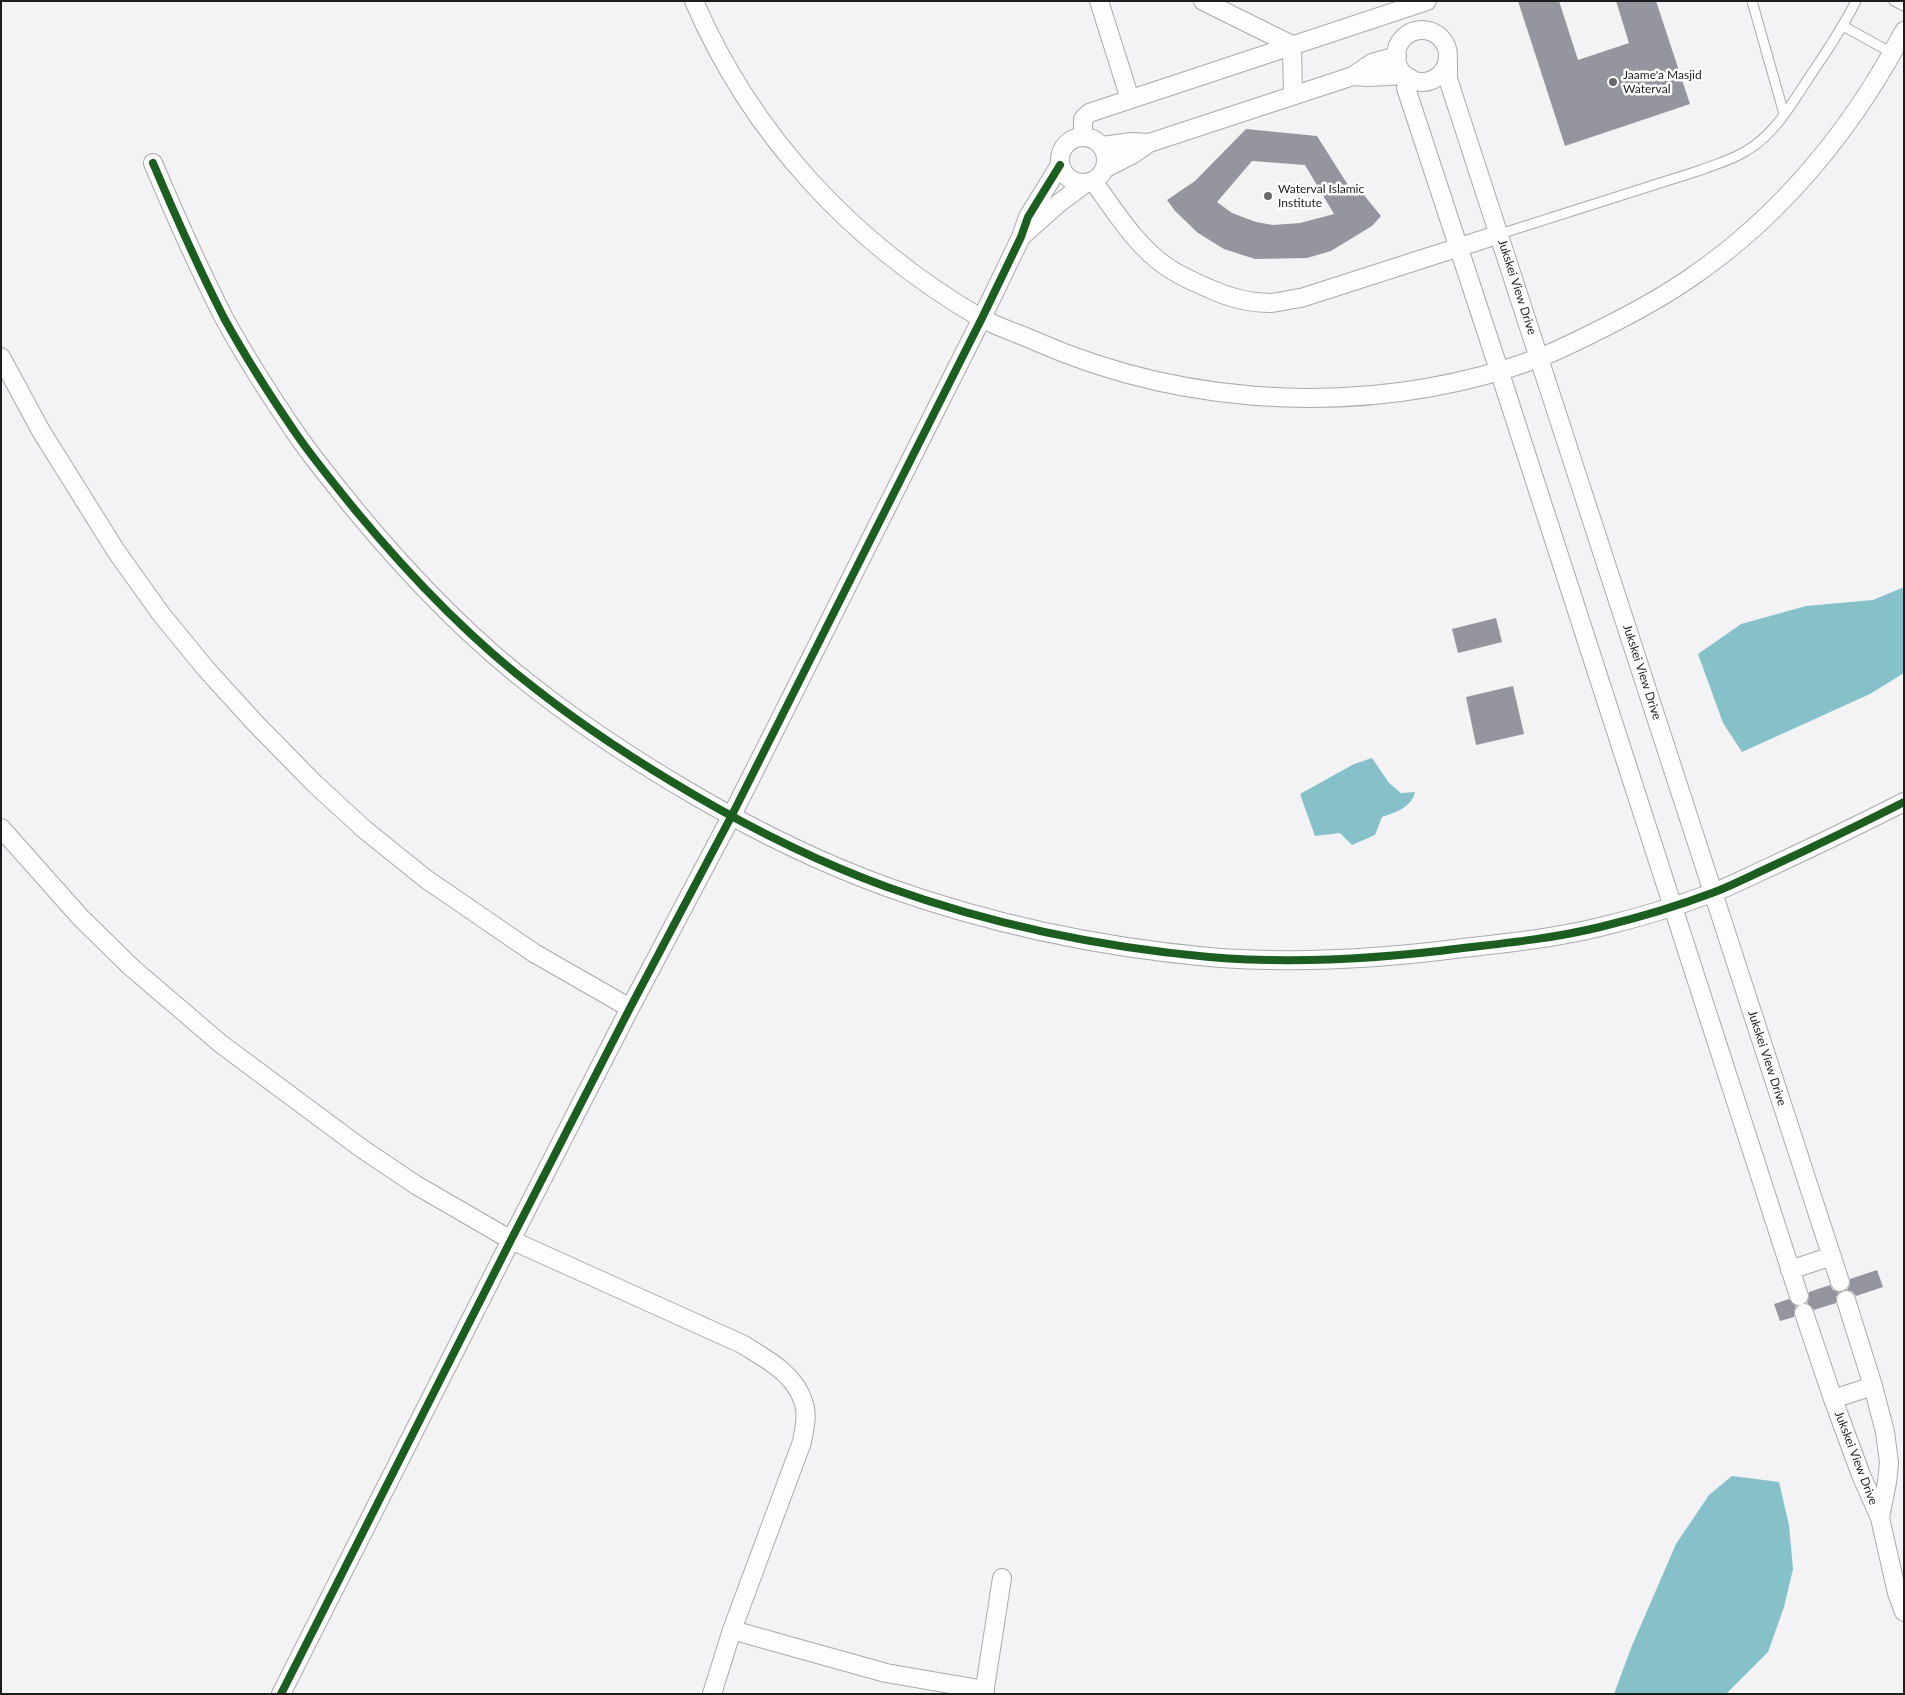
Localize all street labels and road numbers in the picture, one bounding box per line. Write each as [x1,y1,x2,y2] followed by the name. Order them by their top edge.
[1495,238,1539,336] street label: Jukskei View Drive
[1620,623,1664,721] street label: Jukskei View Drive
[1745,1009,1789,1107] street label: Jukskei View Drive
[1831,1409,1881,1507] street label: Jukskei View Drive

